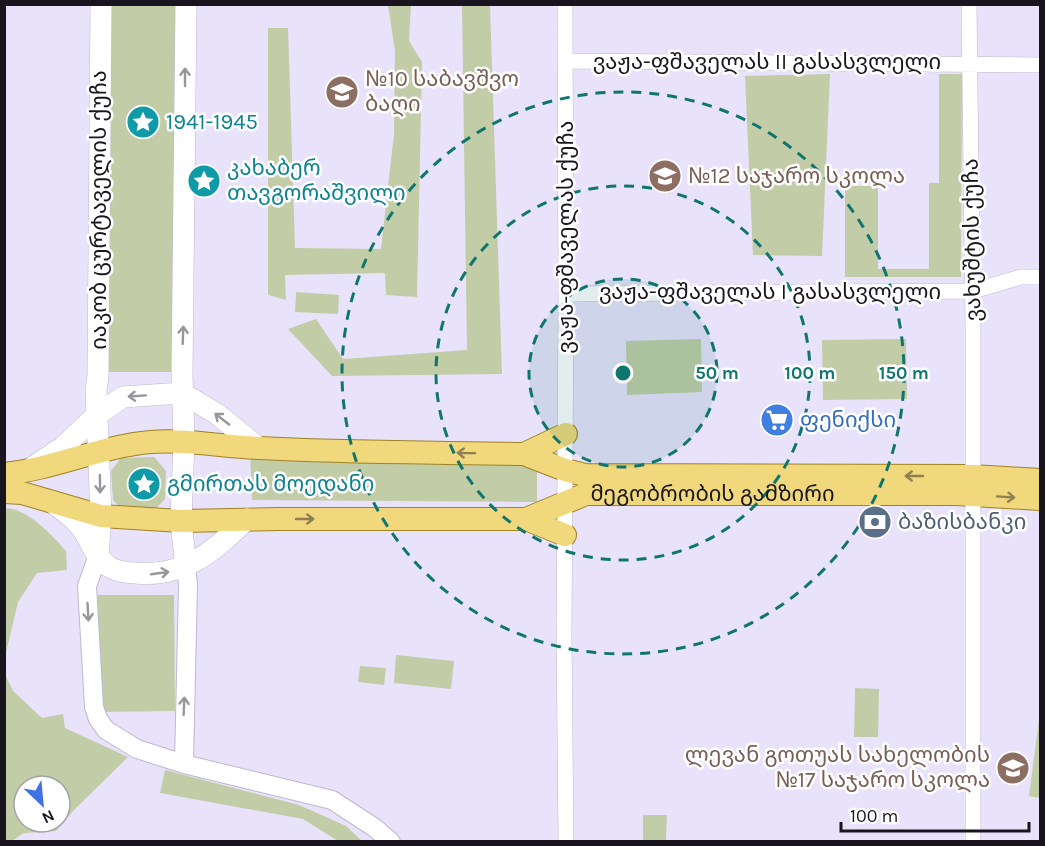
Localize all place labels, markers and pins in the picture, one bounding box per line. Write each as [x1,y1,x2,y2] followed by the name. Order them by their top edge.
[365,66,519,117] place label: №10 საბავშვო ბაღი
[324,74,360,110] school or university icon: №10 საბავშვო ბაღი
[125,104,161,140] place icon: 1941-1945
[166,109,258,135] place label: 1941-1945
[227,155,406,206] place label: კახაბერ თავგორაშვილი
[647,158,683,194] school or university icon: №12 საჯარო სკოლა
[186,163,222,199] place icon: კახაბერ თავგორაშვილი
[688,163,905,189] place label: №12 საჯარო სკოლა
[613,363,633,383] centre of rings
[759,402,795,438] supermarket icon: ფენიქსი
[800,407,896,433] place label: ფენიქსი
[126,466,162,502] place icon: გმირთას მოედანი
[167,471,374,497] place label: გმირთას მოედანი
[857,504,893,540] bank icon: ბაზისბანკი
[898,509,1026,535] place label: ბაზისბანკი
[685,742,990,793] place label: ლევან გოთუას სახელობის №17 საჯარო სკოლა
[995,750,1031,786] school or university icon: ლევან გოთუას სახელობის №17 საჯარო სკოლა

